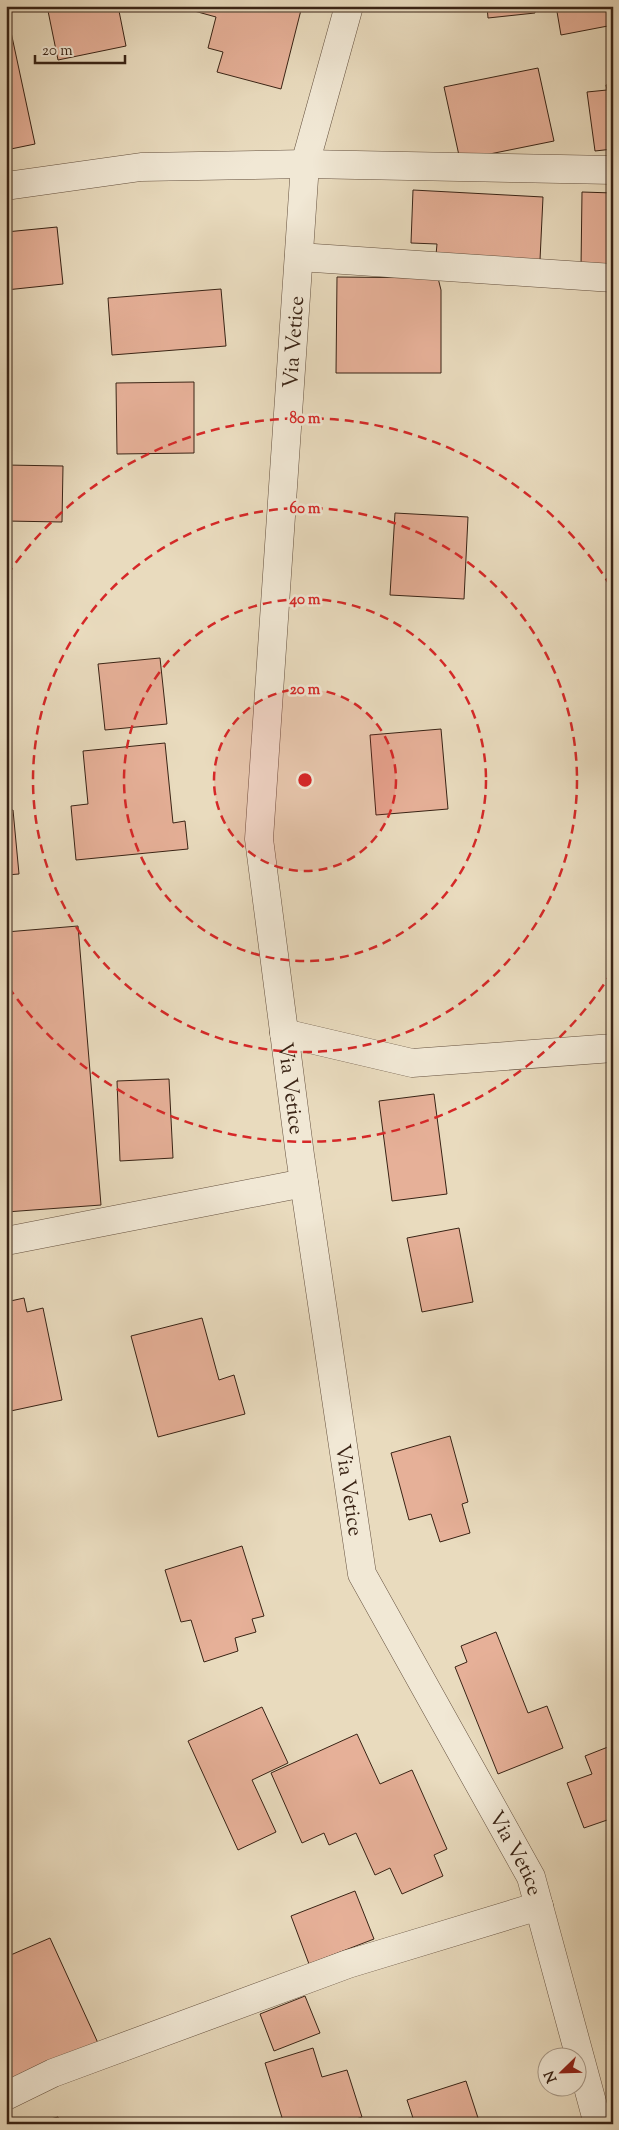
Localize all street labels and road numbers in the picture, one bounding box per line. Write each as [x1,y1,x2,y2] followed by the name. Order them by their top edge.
[277,295,313,389] street label: Via Vetice
[269,1041,310,1137] street label: Via Vetice
[326,1442,369,1539] street label: Via Vetice
[480,1806,548,1899] street label: Via Vetice

